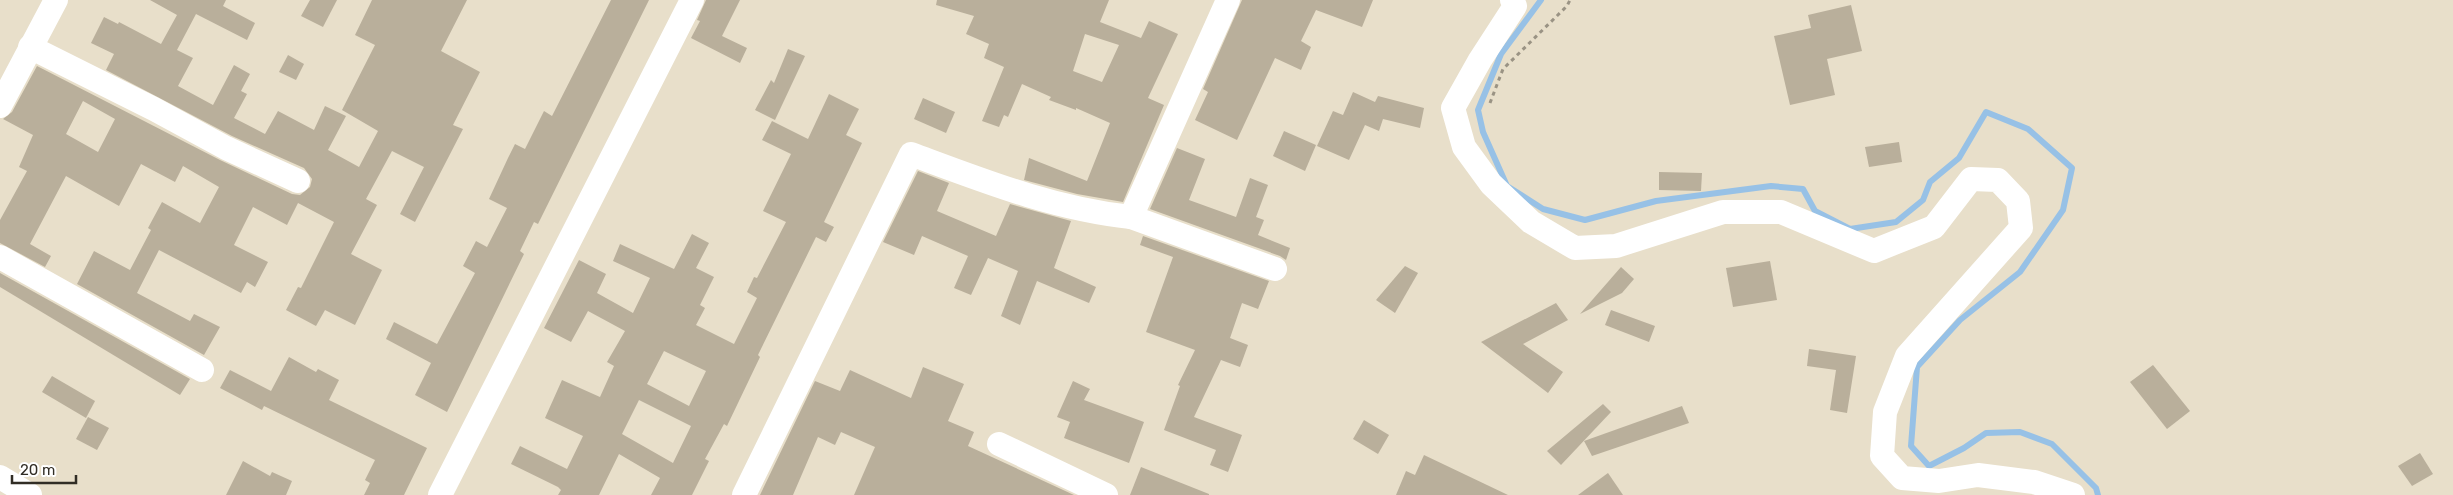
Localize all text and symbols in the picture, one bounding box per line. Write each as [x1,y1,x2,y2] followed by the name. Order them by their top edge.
[12,452,76,484] scale bar
[20,461,55,479] text: 20 m

